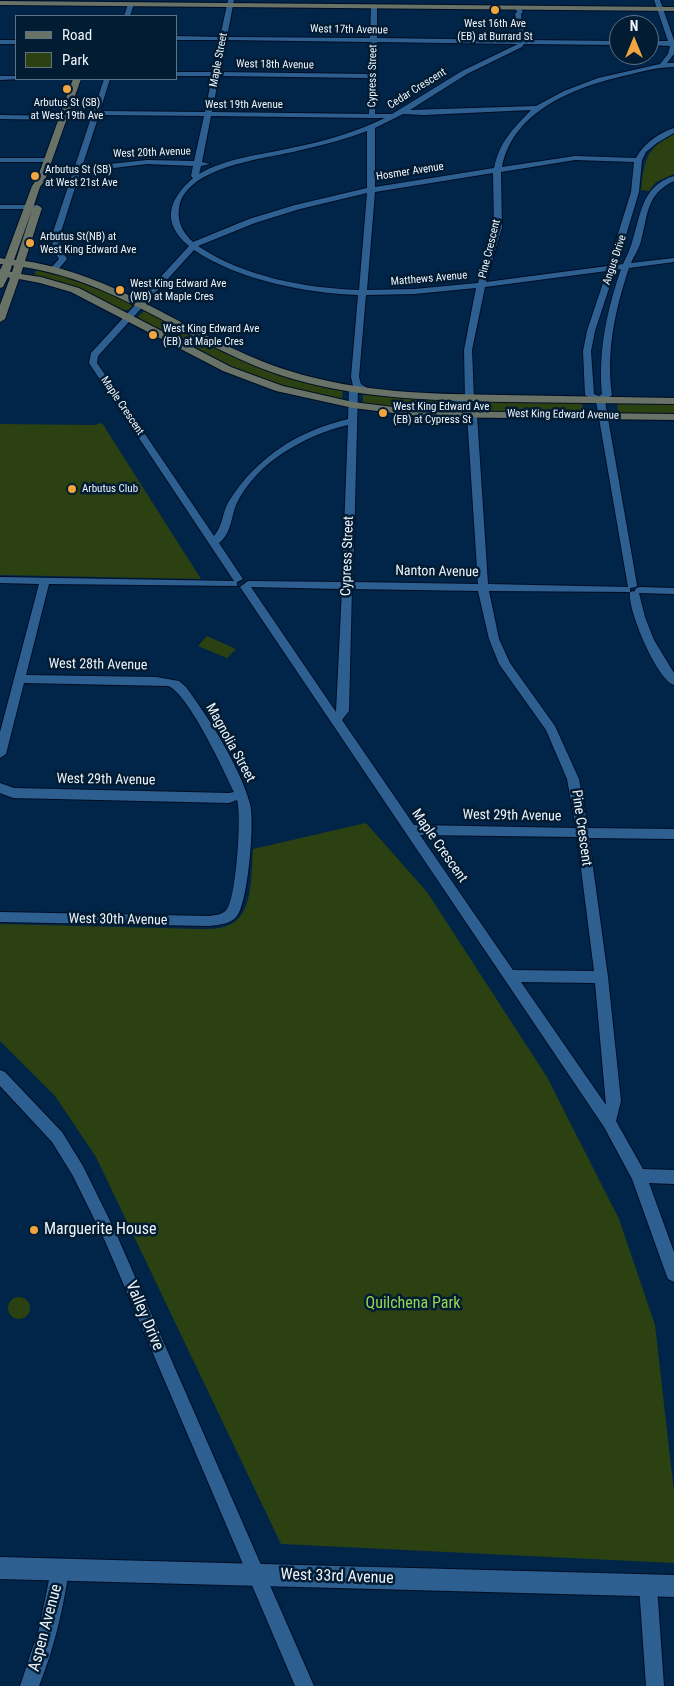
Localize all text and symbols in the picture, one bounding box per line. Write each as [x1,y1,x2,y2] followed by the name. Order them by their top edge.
[489,4,501,16] marker: West 16th Ave (EB) at Burrard St
[15,15,178,80] legend
[609,15,659,65] north arrow
[457,17,533,43] place label: West 16th Ave (EB) at Burrard St
[630,18,638,34] text: N
[310,23,388,37] street label: West 17th Avenue
[62,26,92,44] text: Road
[207,32,231,88] street label: Maple Street
[366,44,380,108] street label: Cypress Street
[62,51,89,69] text: Park
[236,58,314,72] street label: West 18th Avenue
[385,66,449,112] street label: Cedar Crescent
[61,83,73,95] marker: Arbutus St (SB) at West 19th Ave
[30,96,104,122] place label: Arbutus St (SB) at West 19th Ave
[205,98,283,112] street label: West 19th Avenue
[113,145,191,161] street label: West 20th Avenue
[375,160,445,184] street label: Hosmer Avenue
[45,163,118,189] place label: Arbutus St (SB) at West 21st Ave
[29,170,41,182] marker: Arbutus St (SB) at West 21st Ave
[476,218,504,280] street label: Pine Crescent
[40,230,136,256] place label: Arbutus St(NB) at West King Edward Ave
[600,233,630,287] street label: Angus Drive
[24,237,36,249] marker: Arbutus St(NB) at West King Edward Ave
[390,269,468,289] street label: Matthews Avenue
[130,277,226,303] place label: West King Edward Ave (WB) at Maple Cres
[114,284,126,296] marker: West King Edward Ave (WB) at Maple Cres
[163,322,259,348] place label: West King Edward Ave (EB) at Maple Cres
[147,329,159,341] marker: West King Edward Ave (EB) at Maple Cres
[98,374,146,438] street label: Maple Crescent
[393,400,489,426] place label: West King Edward Ave (EB) at Cypress St
[377,407,389,419] marker: West King Edward Ave (EB) at Cypress St
[507,407,619,423] street label: West King Edward Avenue
[82,482,138,496] place label: Arbutus Club
[66,483,78,495] marker: Arbutus Club
[338,516,358,596] street label: Cypress Street
[395,563,479,581] street label: Nanton Avenue
[48,656,148,674] street label: West 28th Avenue
[202,701,258,785] street label: Magnolia Street
[56,771,156,789] street label: West 29th Avenue
[567,789,595,867] street label: Pine Crescent
[407,806,471,886] street label: Maple Crescent
[462,807,562,825] street label: West 29th Avenue
[68,911,168,929] street label: West 30th Avenue
[44,1220,157,1240] place label: Marguerite House
[28,1224,40,1236] marker: Marguerite House
[121,1279,167,1353] street label: Valley Drive
[366,1294,460,1314] park label: Quilchena Park
[280,1565,394,1589] street label: West 33rd Avenue
[25,1582,67,1674] street label: Aspen Avenue

